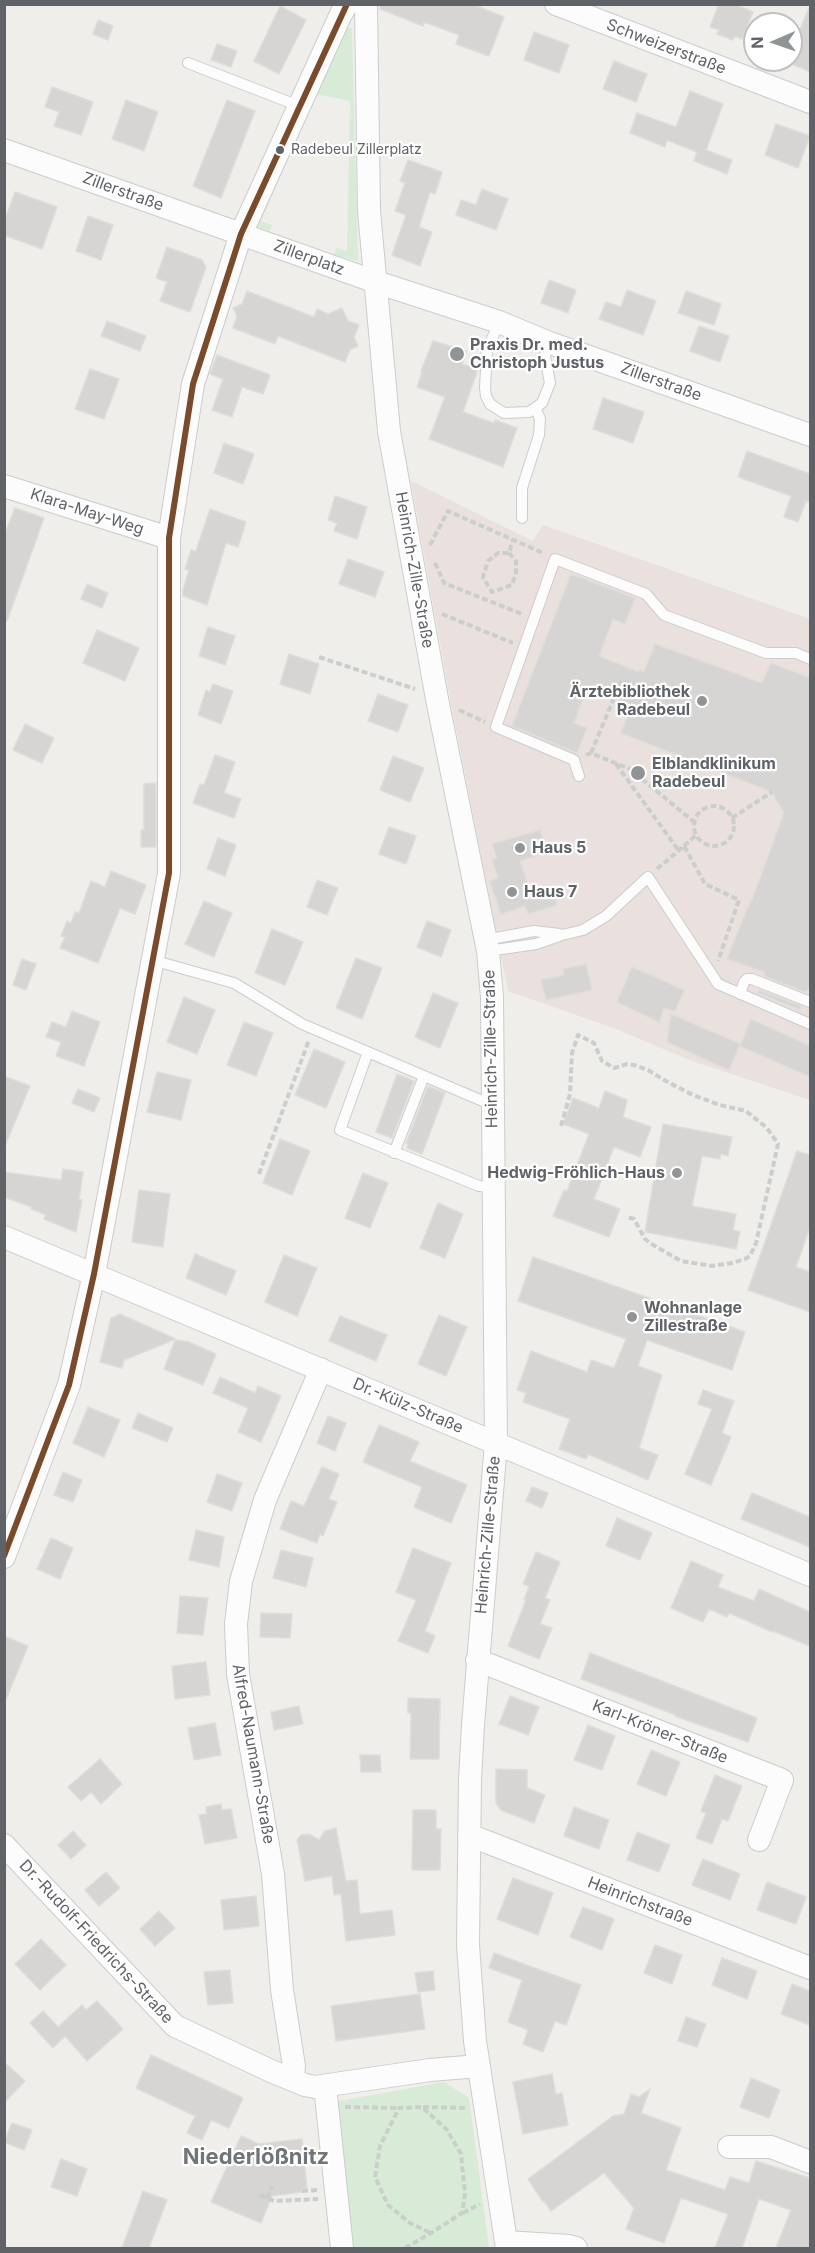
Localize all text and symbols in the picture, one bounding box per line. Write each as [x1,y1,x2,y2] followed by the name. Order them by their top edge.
[743,12,803,72] north arrow
[603,15,729,79] street label: Schweizerstraße
[747,36,767,49] text: N
[291,142,422,158] place label: Radebeul Zillerplatz
[274,144,286,156] marker: Radebeul Zillerplatz
[80,168,166,216] street label: Zillerstraße
[271,236,347,280] street label: Zillerplatz
[470,335,604,373] place label: Praxis Dr. med. Christoph Justus
[448,345,466,363] marker: Praxis Dr. med. Christoph Justus
[618,358,704,406] street label: Zillerstraße
[28,485,146,539] street label: Klara-May-Weg
[391,490,437,650] street label: Heinrich-Zille-Straße
[569,682,690,720] place label: Ärztebibliothek Radebeul
[695,694,709,708] marker: Ärztebibliothek Radebeul
[652,754,776,792] place label: Elblandklinikum Radebeul
[629,764,647,782] marker: Elblandklinikum Radebeul
[532,838,586,858] place label: Haus 5
[513,841,527,855] marker: Haus 5
[524,882,577,902] place label: Haus 7
[505,885,519,899] marker: Haus 7
[480,969,502,1129] street label: Heinrich-Zille-Straße
[487,1163,665,1183] place label: Hedwig-Fröhlich-Haus
[670,1166,684,1180] marker: Hedwig-Fröhlich-Haus
[644,1298,742,1336] place label: Wohnanlage Zillestraße
[625,1310,639,1324] marker: Wohnanlage Zillestraße
[350,1374,466,1438] street label: Dr.-Külz-Straße
[472,1455,504,1615] street label: Heinrich-Zille-Straße
[228,1662,278,1846] street label: Alfred-Naumann-Straße
[589,1696,731,1768] street label: Karl-Kröner-Straße
[15,1856,177,2028] street label: Dr.-Rudolf-Friedrichs-Straße
[585,1873,695,1931] street label: Heinrichstraße
[183,2144,329,2170] district label: Niederlößnitz

